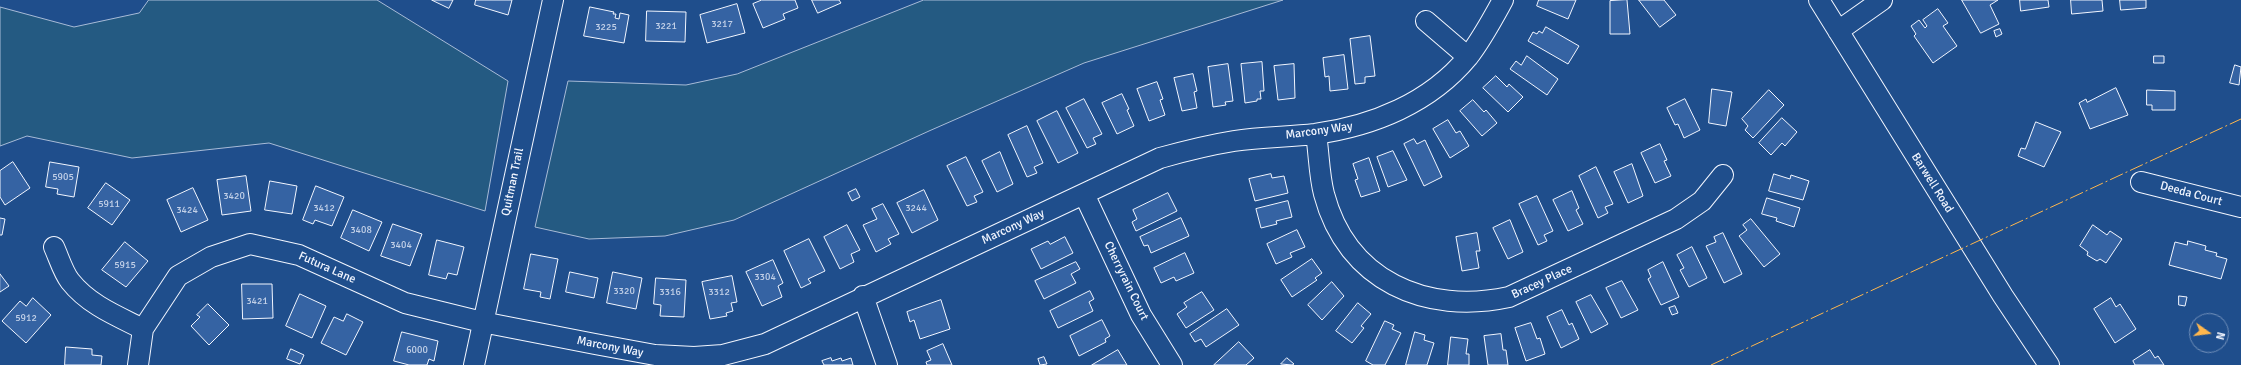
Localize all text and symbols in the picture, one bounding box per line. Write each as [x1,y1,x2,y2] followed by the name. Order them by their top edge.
[711,18,733,30] house number: 3217
[655,20,677,32] house number: 3221
[595,21,617,33] house number: 3225
[1284,119,1354,143] street label: Marcony Way
[499,147,527,217] street label: Quitman Trail
[1908,150,1956,216] street label: Barwell Road
[52,171,74,183] house number: 5905
[2158,179,2224,209] street label: Deeda Court
[223,190,245,202] house number: 3420
[98,198,120,210] house number: 5911
[313,202,335,214] house number: 3412
[905,202,927,214] house number: 3244
[176,204,198,216] house number: 3424
[979,206,1047,248] street label: Marcony Way
[350,224,372,236] house number: 3408
[390,239,412,251] house number: 3404
[1101,239,1151,323] street label: Cherryrain Court
[296,249,358,287] street label: Futura Lane
[114,259,136,271] house number: 5915
[1509,262,1575,302] street label: Bracey Place
[754,271,776,283] house number: 3304
[613,285,635,297] house number: 3320
[659,286,681,298] house number: 3316
[708,286,730,298] house number: 3312
[246,295,268,307] house number: 3421
[15,312,37,324] house number: 5912
[2189,313,2229,353] north arrow
[2213,330,2227,341] text: N
[575,333,645,361] street label: Marcony Way
[406,344,428,356] house number: 6000

